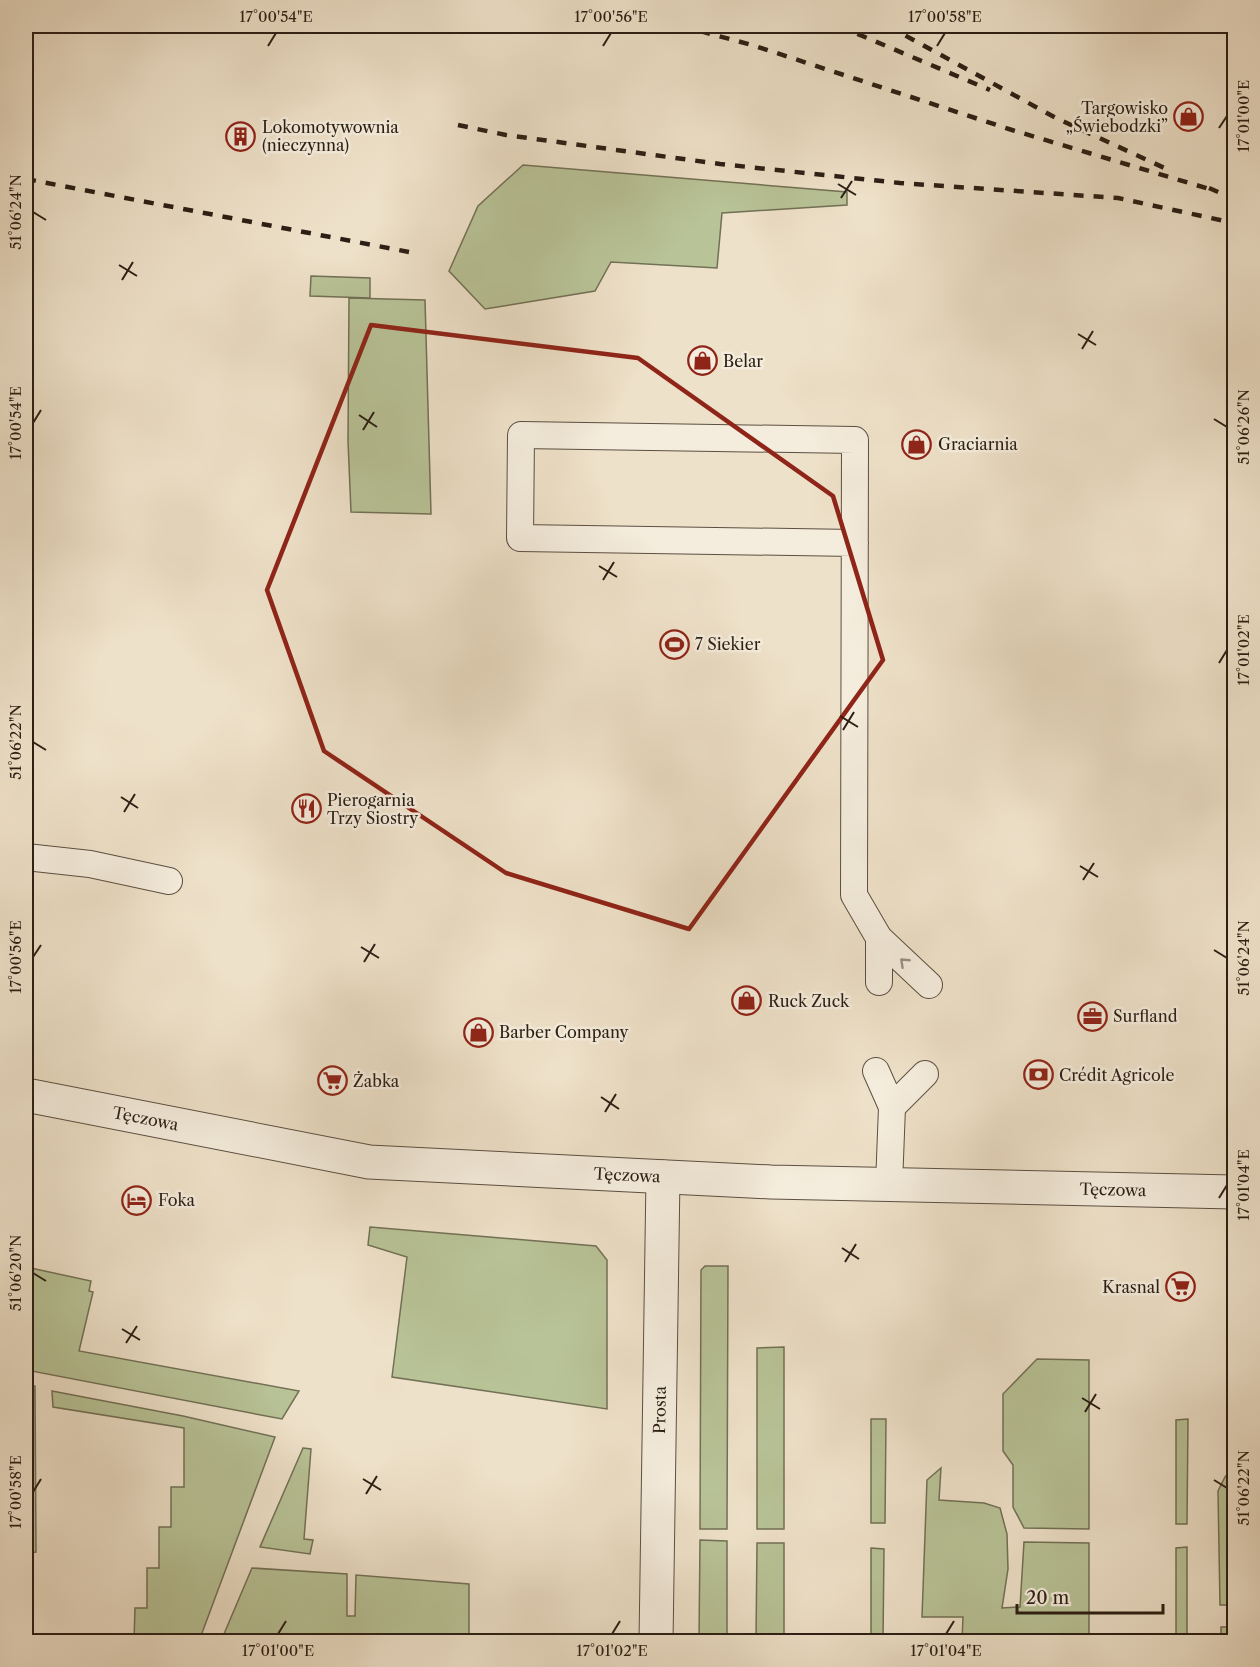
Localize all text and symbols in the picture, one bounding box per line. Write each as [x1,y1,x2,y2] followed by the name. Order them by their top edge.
[239,7,313,26] text: 17°00'54"E
[574,7,648,26] text: 17°00'56"E
[908,7,982,26] text: 17°00'58"E
[1234,80,1253,152] text: 17°01'00"E
[1066,98,1168,136] place label: Targowisko „Świebodzki”
[1173,101,1205,133] shop icon: Targowisko „Świebodzki”
[262,117,399,155] place label: Lokomotywownia (nieczynna)
[225,120,257,152] building icon: Lokomotywownia (nieczynna)
[6,174,25,250] text: 51°06'24"N
[686,345,718,377] shop icon: Belar
[723,351,763,371] place label: Belar
[6,386,25,460] text: 17°00'54"E
[1234,389,1253,465] text: 51°06'26"N
[901,428,933,460] shop icon: Graciarnia
[938,434,1018,454] place label: Graciarnia
[1234,614,1253,686] text: 17°01'02"E
[658,628,690,660] sports icon: 7 Siekier
[695,634,761,654] place label: 7 Siekier
[6,704,25,780] text: 51°06'22"N
[327,790,419,828] place label: Pierogarnia Trzy Siostry
[290,793,322,825] restaurant icon: Pierogarnia Trzy Siostry
[6,920,25,994] text: 17°00'56"E
[1234,920,1253,996] text: 51°06'24"N
[900,958,911,969] one-way arrow
[731,985,763,1017] shop icon: Ruck Zuck
[768,991,850,1011] place label: Ruck Zuck
[1076,1000,1108,1032] office icon: Surfland
[1113,1006,1178,1026] place label: Surfland
[462,1016,494,1048] shop icon: Barber Company
[499,1022,630,1042] place label: Barber Company
[1022,1059,1054,1091] bank icon: Crédit Agricole
[316,1065,348,1097] supermarket icon: Żabka
[1059,1065,1175,1085] place label: Crédit Agricole
[353,1071,400,1091] place label: Żabka
[111,1102,181,1135] street label: Tęczowa
[1234,1149,1253,1221] text: 17°01'04"E
[593,1163,662,1187] street label: Tęczowa
[1079,1179,1147,1200] street label: Tęczowa
[121,1184,153,1216] hotel icon: Foka
[158,1190,195,1210] place label: Foka
[6,1235,25,1311] text: 51°06'20"N
[1165,1271,1197,1303] supermarket icon: Krasnal
[1102,1277,1160,1297] place label: Krasnal
[649,1385,670,1434] street label: Prosta
[1234,1450,1253,1526] text: 51°06'22"N
[6,1455,25,1529] text: 17°00'58"E
[1017,1577,1162,1615] scale bar
[1026,1587,1070,1609] text: 20 m
[242,1641,314,1660] text: 17°01'00"E
[576,1641,648,1660] text: 17°01'02"E
[910,1641,982,1660] text: 17°01'04"E

